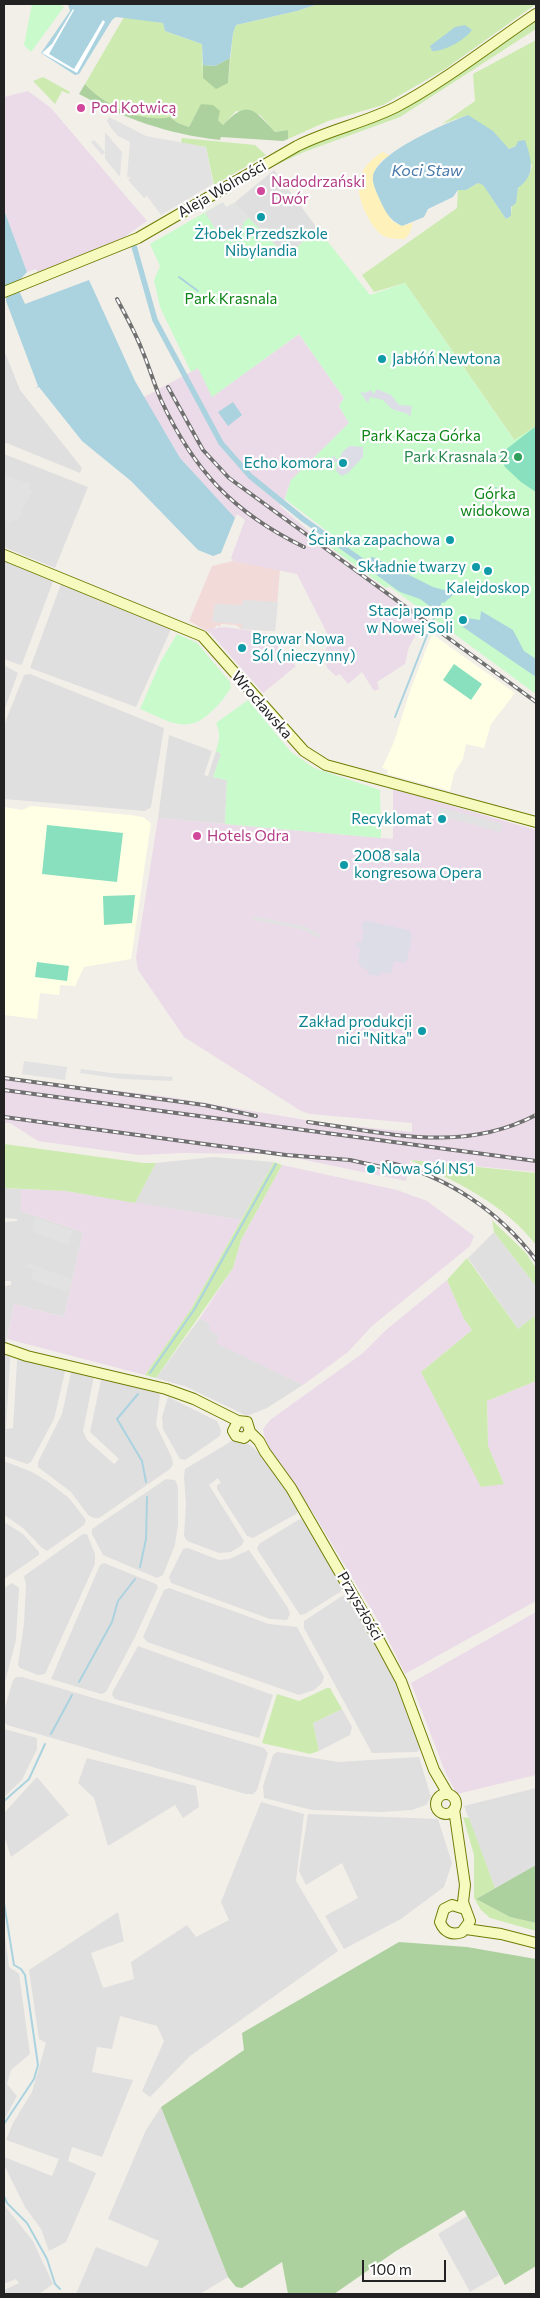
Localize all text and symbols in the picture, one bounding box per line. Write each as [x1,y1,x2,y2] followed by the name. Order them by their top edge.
[91,99,176,117] place label: Pod Kotwicą
[75,102,87,114] marker: Pod Kotwicą
[175,156,269,222] street label: Aleja Wolności
[391,161,463,181] water label: Koci Staw
[271,173,365,208] place label: Nadodrzański Dwór
[255,185,267,197] marker: Nadodrzański Dwór
[255,211,267,223] marker: Żłobek Przedszkole Nibylandia
[194,225,328,260] place label: Żłobek Przedszkole Nibylandia
[185,290,277,308] park label: Park Krasnala
[392,350,501,368] place label: Jabłóń Newtona
[376,353,388,365] marker: Jabłóń Newtona
[361,427,481,445] park label: Park Kacza Górka
[404,448,508,466] place label: Park Krasnala 2
[512,451,524,463] marker: Park Krasnala 2
[244,454,333,472] place label: Echo komora
[337,457,349,469] marker: Echo komora
[460,485,530,520] park label: Górka widokowa
[308,531,440,549] place label: Ścianka zapachowa
[444,534,456,546] marker: Ścianka zapachowa
[358,558,466,576] place label: Składnie twarzy
[470,561,482,573] marker: Składnie twarzy
[482,565,494,577] marker: Kalejdoskop
[446,579,530,597] place label: Kalejdoskop
[366,602,453,637] place label: Stacja pomp w Nowej Soli
[457,614,469,626] marker: Stacja pomp w Nowej Soli
[252,630,355,665] place label: Browar Nowa Sól (nieczynny)
[236,642,248,654] marker: Browar Nowa Sól (nieczynny)
[228,668,296,742] street label: Wrocławska
[351,810,432,828] place label: Recyklomat
[436,813,448,825] marker: Recyklomat
[207,827,289,845] place label: Hotels Odra
[191,830,203,842] marker: Hotels Odra
[354,847,482,882] place label: 2008 sala kongresowa Opera
[338,859,350,871] marker: 2008 sala kongresowa Opera
[299,1013,412,1048] place label: Zakład produkcji nici "Nitka"
[416,1025,428,1037] marker: Zakład produkcji nici "Nitka"
[381,1160,475,1178] place label: Nowa Sól NS1
[365,1163,377,1175] marker: Nowa Sól NS1
[333,1568,387,1644] street label: Przyszłości
[365,2250,449,2282] scale bar
[370,2260,412,2278] text: 100 m

